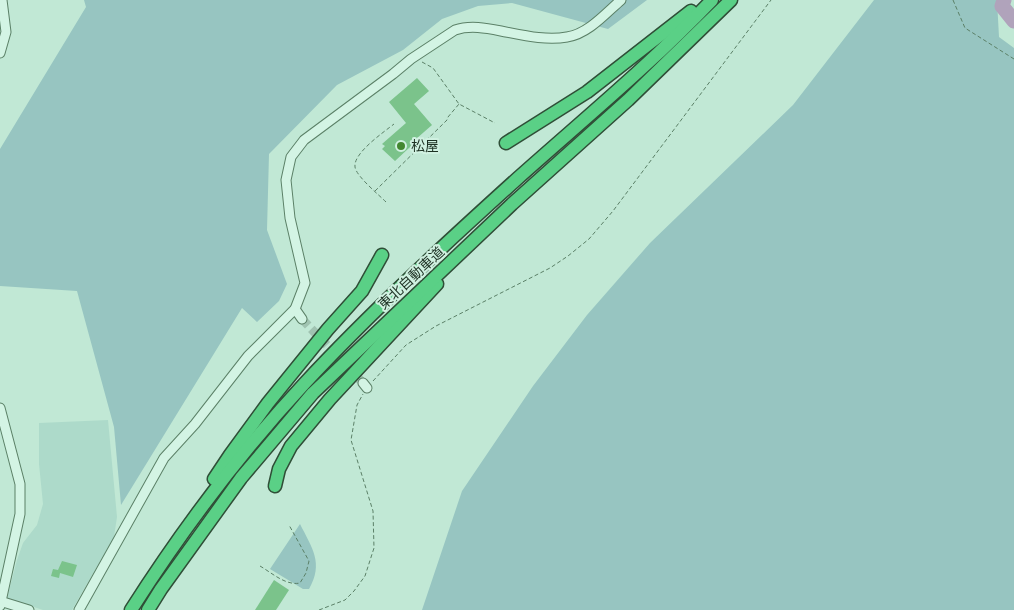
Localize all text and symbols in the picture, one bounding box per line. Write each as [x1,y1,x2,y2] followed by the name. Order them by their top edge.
[411,135,439,155] place label: 松屋
[395,140,407,152] marker: 松屋
[373,241,448,313] street label: 東北自動車道

